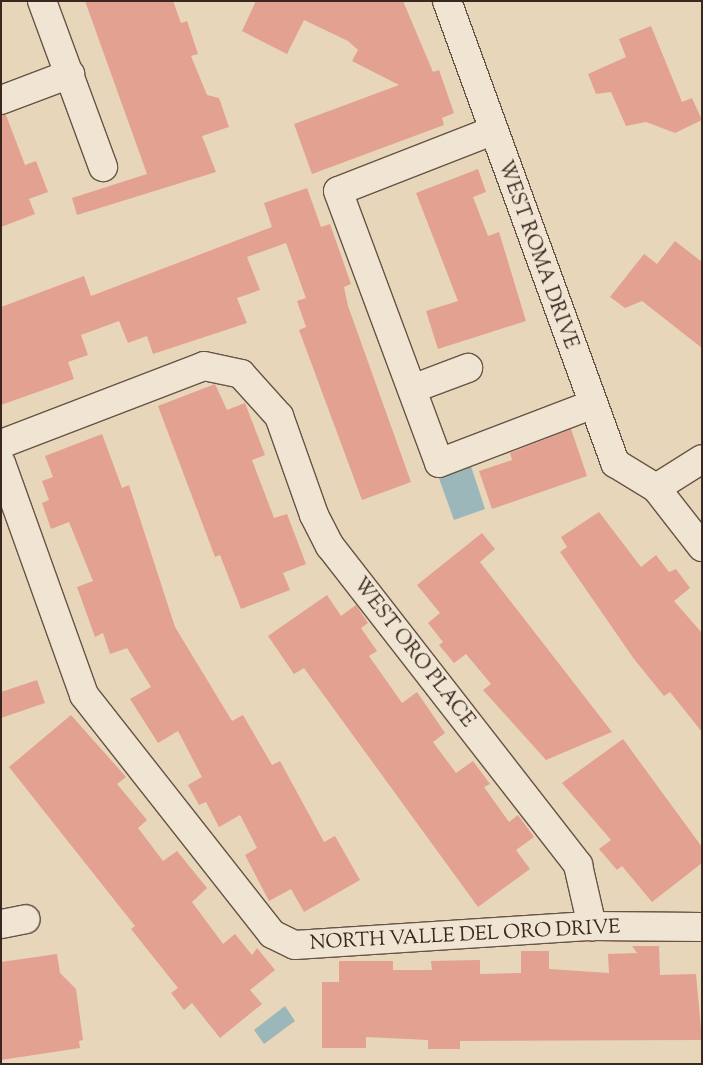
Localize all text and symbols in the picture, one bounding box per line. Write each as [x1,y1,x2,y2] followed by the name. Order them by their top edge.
[492,157,582,353] street label: WEST ROMA DRIVE
[347,573,479,733] street label: WEST ORO PLACE
[309,916,621,956] street label: NORTH VALLE DEL ORO DRIVE

